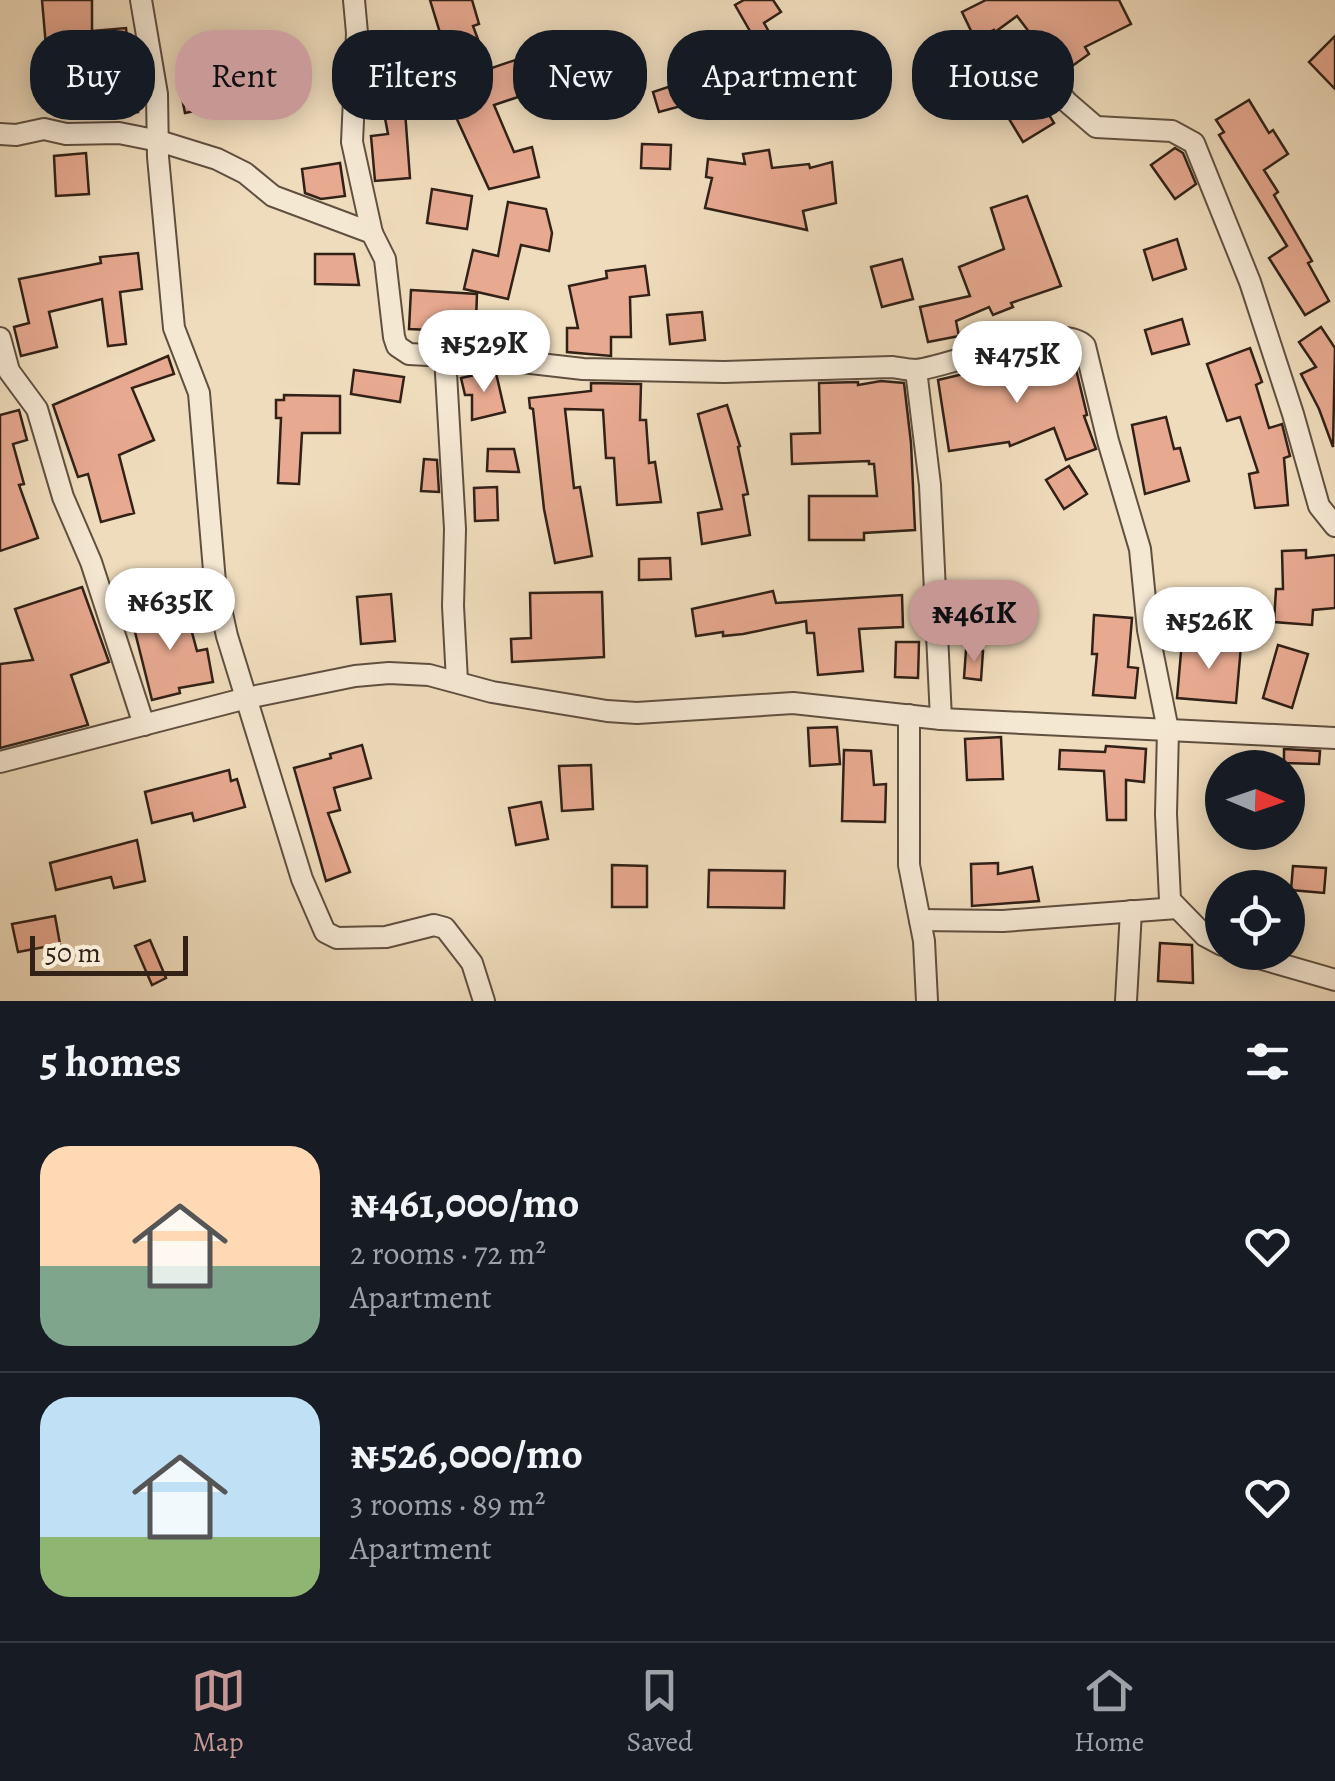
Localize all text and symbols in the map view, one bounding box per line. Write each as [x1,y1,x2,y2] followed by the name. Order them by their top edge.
[30,30,155,120] chip: Buy
[175,30,312,120] chip: Rent
[332,30,493,120] chip: Filters
[513,30,647,120] chip: New
[667,30,892,120] chip: Apartment
[912,30,1074,120] chip: House
[414,310,554,395] pin: ₦529K
[440,320,528,364] text: ₦529K
[947,321,1087,406] pin: ₦475K
[974,331,1060,375] text: ₦475K
[100,568,240,653] pin: ₦635K
[127,578,213,622] text: ₦635K
[904,580,1044,665] pin: ₦461K
[1139,587,1279,672] pin: ₦526K
[931,590,1017,634] text: ₦461K
[1165,597,1253,641] text: ₦526K
[1205,750,1305,850] north arrow
[1205,750,1305,970] map controls
[1205,870,1305,970] button: locate
[30,931,188,976] scale bar
[45,934,101,972] text: 50 m
[40,1033,181,1090] text: 5 homes
[1240,1034,1295,1089] icon: filters
[350,1174,579,1231] text: ₦461,000/mo
[120,1186,240,1306] icon: home
[1240,1219,1295,1274] icon: heart
[350,1231,546,1275] text: 2 rooms · 72 m²
[350,1275,492,1319] text: Apartment
[350,1425,583,1482] text: ₦526,000/mo
[120,1437,240,1557] icon: home
[1240,1470,1295,1525] icon: heart
[350,1482,546,1526] text: 3 rooms · 89 m²
[350,1526,492,1570] text: Apartment
[191,1663,246,1761] tab: Map
[627,1663,693,1761] tab: Saved
[1074,1663,1144,1761] tab: Home

